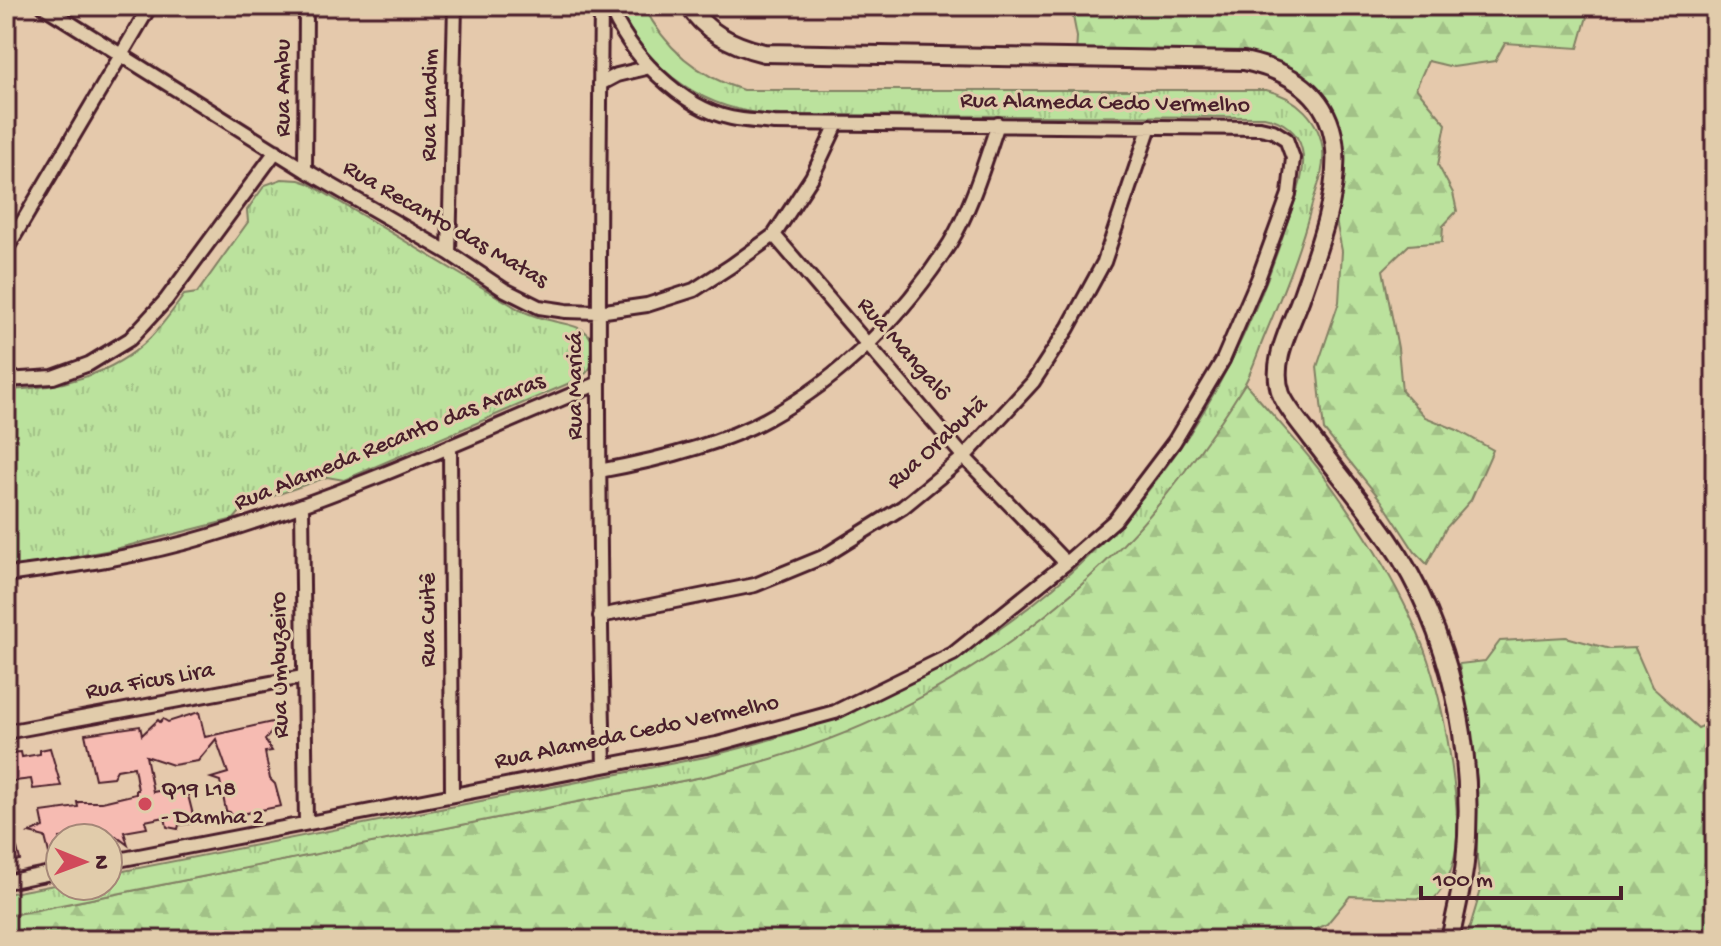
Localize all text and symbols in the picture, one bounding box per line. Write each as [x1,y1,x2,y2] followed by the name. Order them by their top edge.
[270,39,299,137] street label: Rua Ambu
[416,48,446,162] street label: Rua Landim
[960,87,1250,121] street label: Rua Alameda Cedo Vermelho
[337,154,554,296] street label: Rua Recanto das Matas
[850,292,956,408] street label: Rua Mangalô
[562,331,591,440] street label: Rua Maricá
[230,367,551,519] street label: Rua Alameda Recanto das Araras
[881,391,995,497] street label: Rua Orabutã
[415,572,444,667] street label: Rua Cuitê
[265,591,297,739] street label: Rua Umbuzeiro
[83,656,217,708] street label: Rua Ficus Lira
[492,689,782,777] street label: Rua Alameda Cedo Vermelho
[161,776,264,833] place label: Q19 L18 - Damha 2
[136,795,154,813] marker: Q19 L18 - Damha 2
[44,822,124,902] north arrow
[1421,850,1621,900] scale bar
[87,855,113,870] text: N
[1432,867,1493,896] text: 100 m

